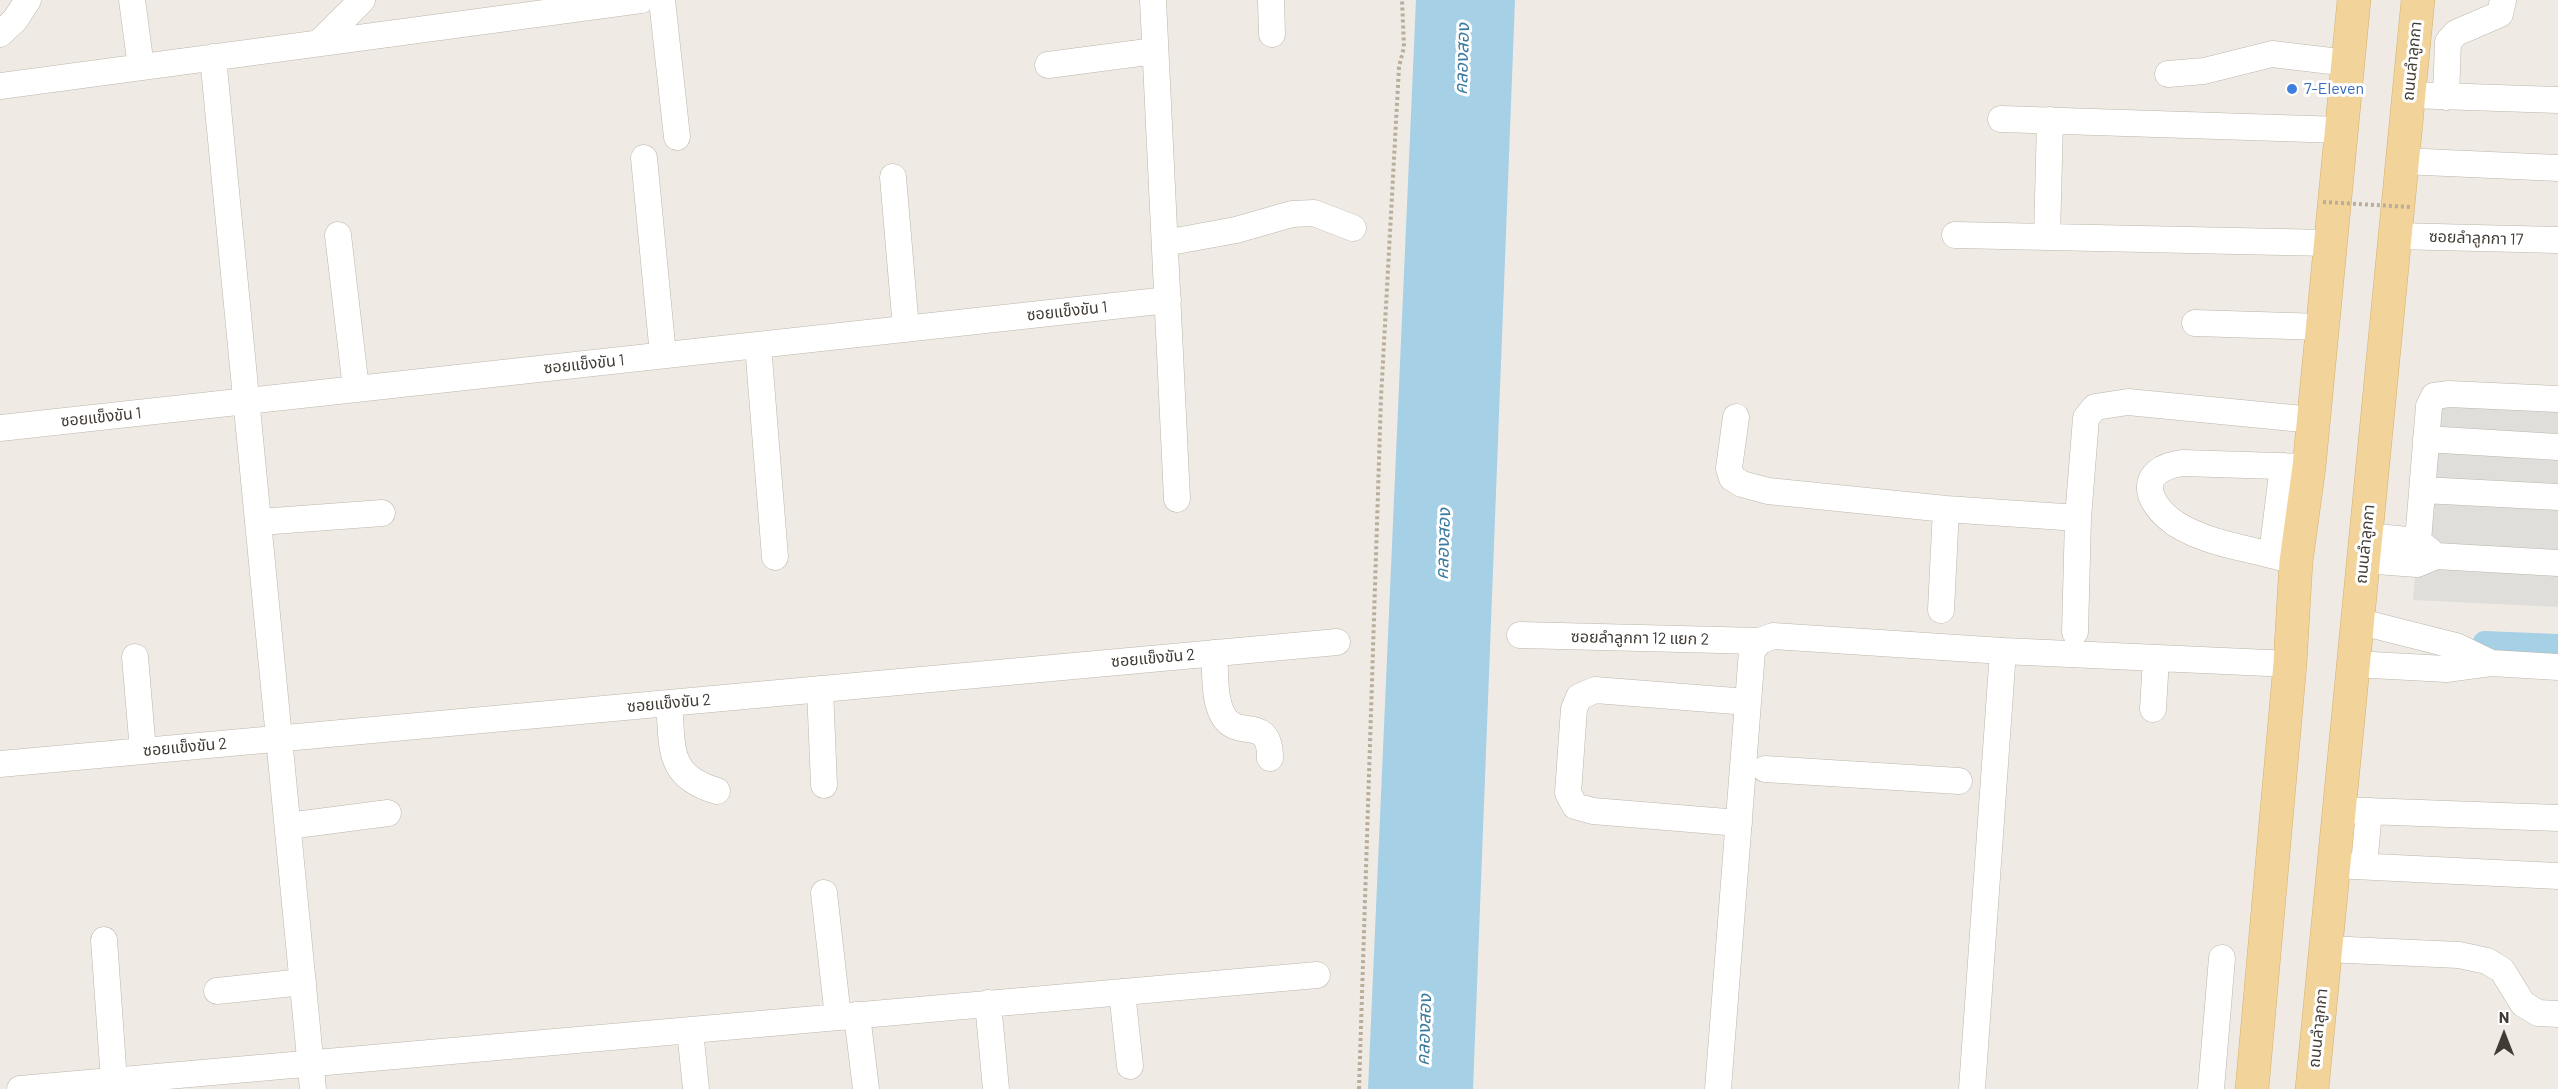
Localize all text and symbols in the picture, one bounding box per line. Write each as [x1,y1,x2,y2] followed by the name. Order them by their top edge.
[2398,20,2426,102] street label: ถนนลำลูกกา
[1450,23,1474,95] water label: คลองสอง
[2304,79,2364,99] place label: 7-Eleven
[2285,82,2299,96] marker: 7-Eleven
[2428,227,2524,249] street label: ซอยลำลูกกา 17
[1026,297,1108,325] street label: ซอยแข็งขัน 1
[543,350,625,378] street label: ซอยแข็งขัน 1
[60,403,142,431] street label: ซอยแข็งขัน 1
[2351,503,2379,585] street label: ถนนลำลูกกา
[1431,508,1455,580] water label: คลองสอง
[1571,627,1709,649] street label: ซอยลําลูกกา 12 แยก 2
[1110,645,1196,671] street label: ซอยแข็งขัน 2
[626,690,712,716] street label: ซอยแข็งขัน 2
[142,734,228,760] street label: ซอยแข็งขัน 2
[2304,987,2332,1069] street label: ถนนลำลูกกา
[1412,994,1436,1066] water label: คลองสอง
[2474,1005,2534,1065] north arrow
[2499,1007,2509,1026] text: N

